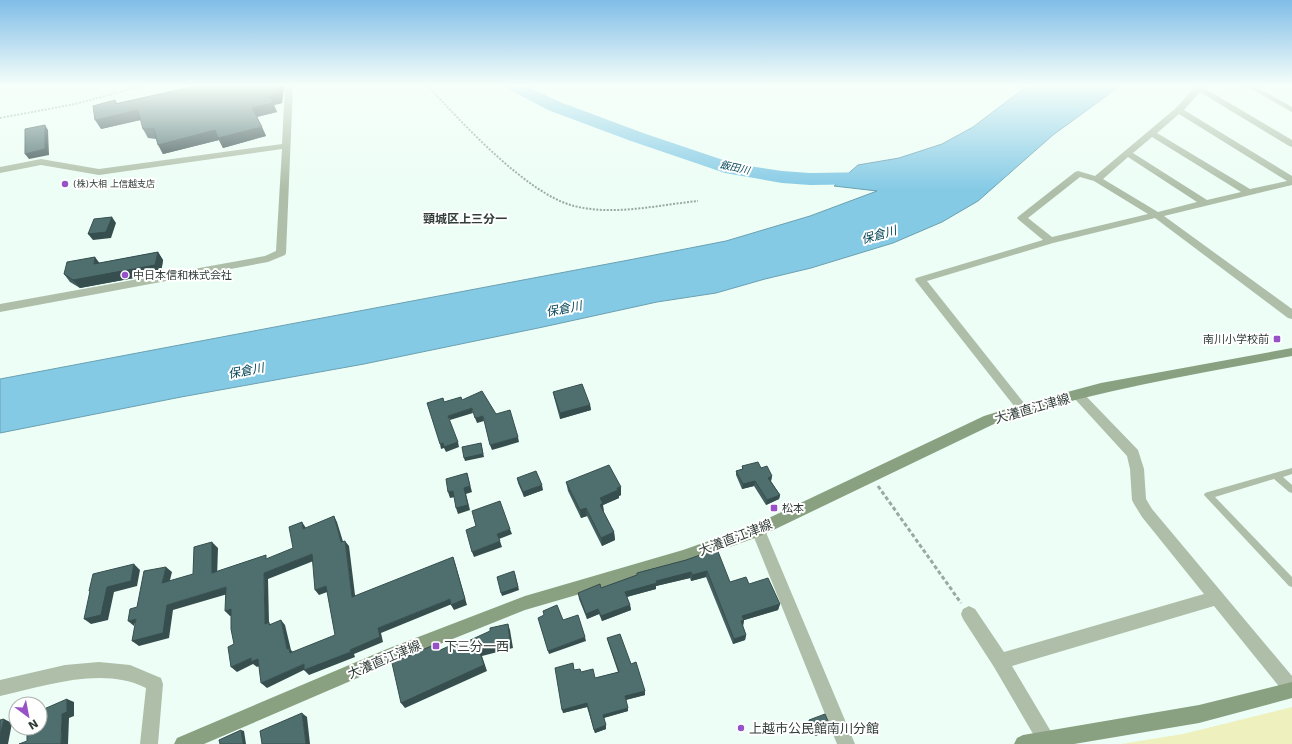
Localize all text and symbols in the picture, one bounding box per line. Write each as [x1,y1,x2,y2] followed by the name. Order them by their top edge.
[719,159,752,176] water label: 飯田川
[60,179,70,189] marker: (株)大相 上信越支店
[73,179,155,189] place label: (株)大相 上信越支店
[423,212,507,226] district label: 頸城区上三分一
[860,223,900,247] water label: 保倉川
[133,269,232,282] place label: 中日本信和株式会社
[120,270,130,280] marker: 中日本信和株式会社
[545,298,585,319] water label: 保倉川
[1203,333,1269,346] place label: 南川小学校前
[1272,334,1282,344] marker: 南川小学校前
[227,360,267,381] water label: 保倉川
[993,391,1072,426] street label: 大瀁直江津線
[782,502,804,515] place label: 松本
[769,503,779,513] marker: 松本
[696,516,774,558] street label: 大瀁直江津線
[345,637,423,682] street label: 大瀁直江津線
[444,639,509,654] place label: 下三分一西
[431,641,441,651] marker: 下三分一西
[8,696,48,736] north arrow
[26,716,40,732] text: N
[749,721,879,736] place label: 上越市公民館南川分館
[736,723,746,733] marker: 上越市公民館南川分館

